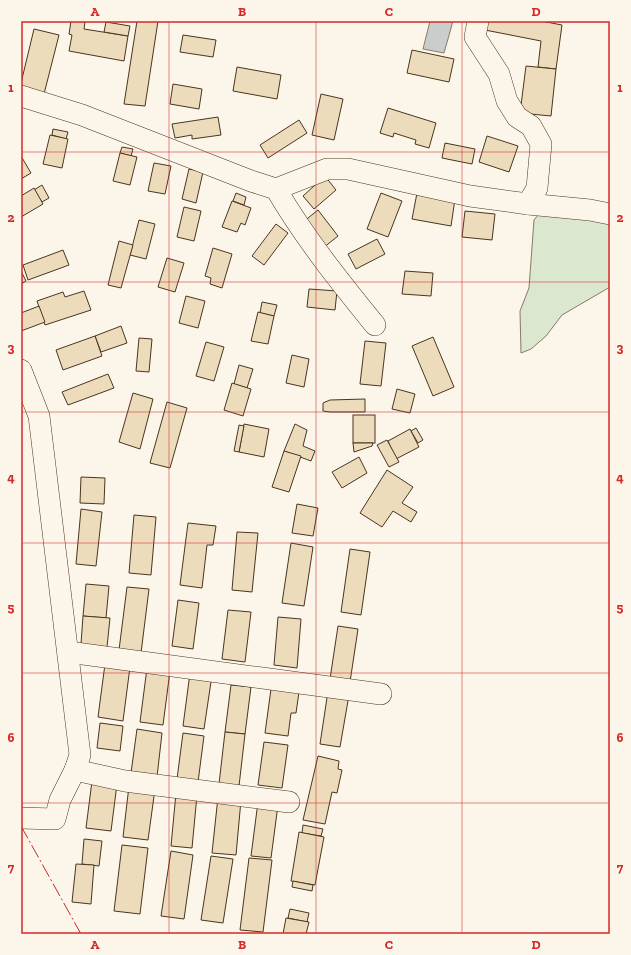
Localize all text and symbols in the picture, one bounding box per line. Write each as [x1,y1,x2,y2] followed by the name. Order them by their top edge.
[91,4,100,19] text: A
[238,4,246,19] text: B
[385,4,393,19] text: C
[531,4,541,19] text: D
[8,80,14,95] text: 1
[617,80,623,95] text: 1
[8,210,15,225] text: 2
[617,210,624,225] text: 2
[8,340,15,355] text: 3
[617,340,624,355] text: 3
[7,470,15,485] text: 4
[616,470,624,485] text: 4
[8,600,15,615] text: 5
[617,600,624,615] text: 5
[8,730,15,745] text: 6
[617,730,624,745] text: 6
[8,860,15,875] text: 7
[617,860,624,875] text: 7
[91,937,100,952] text: A
[238,937,246,952] text: B
[385,937,393,952] text: C
[531,937,541,952] text: D

